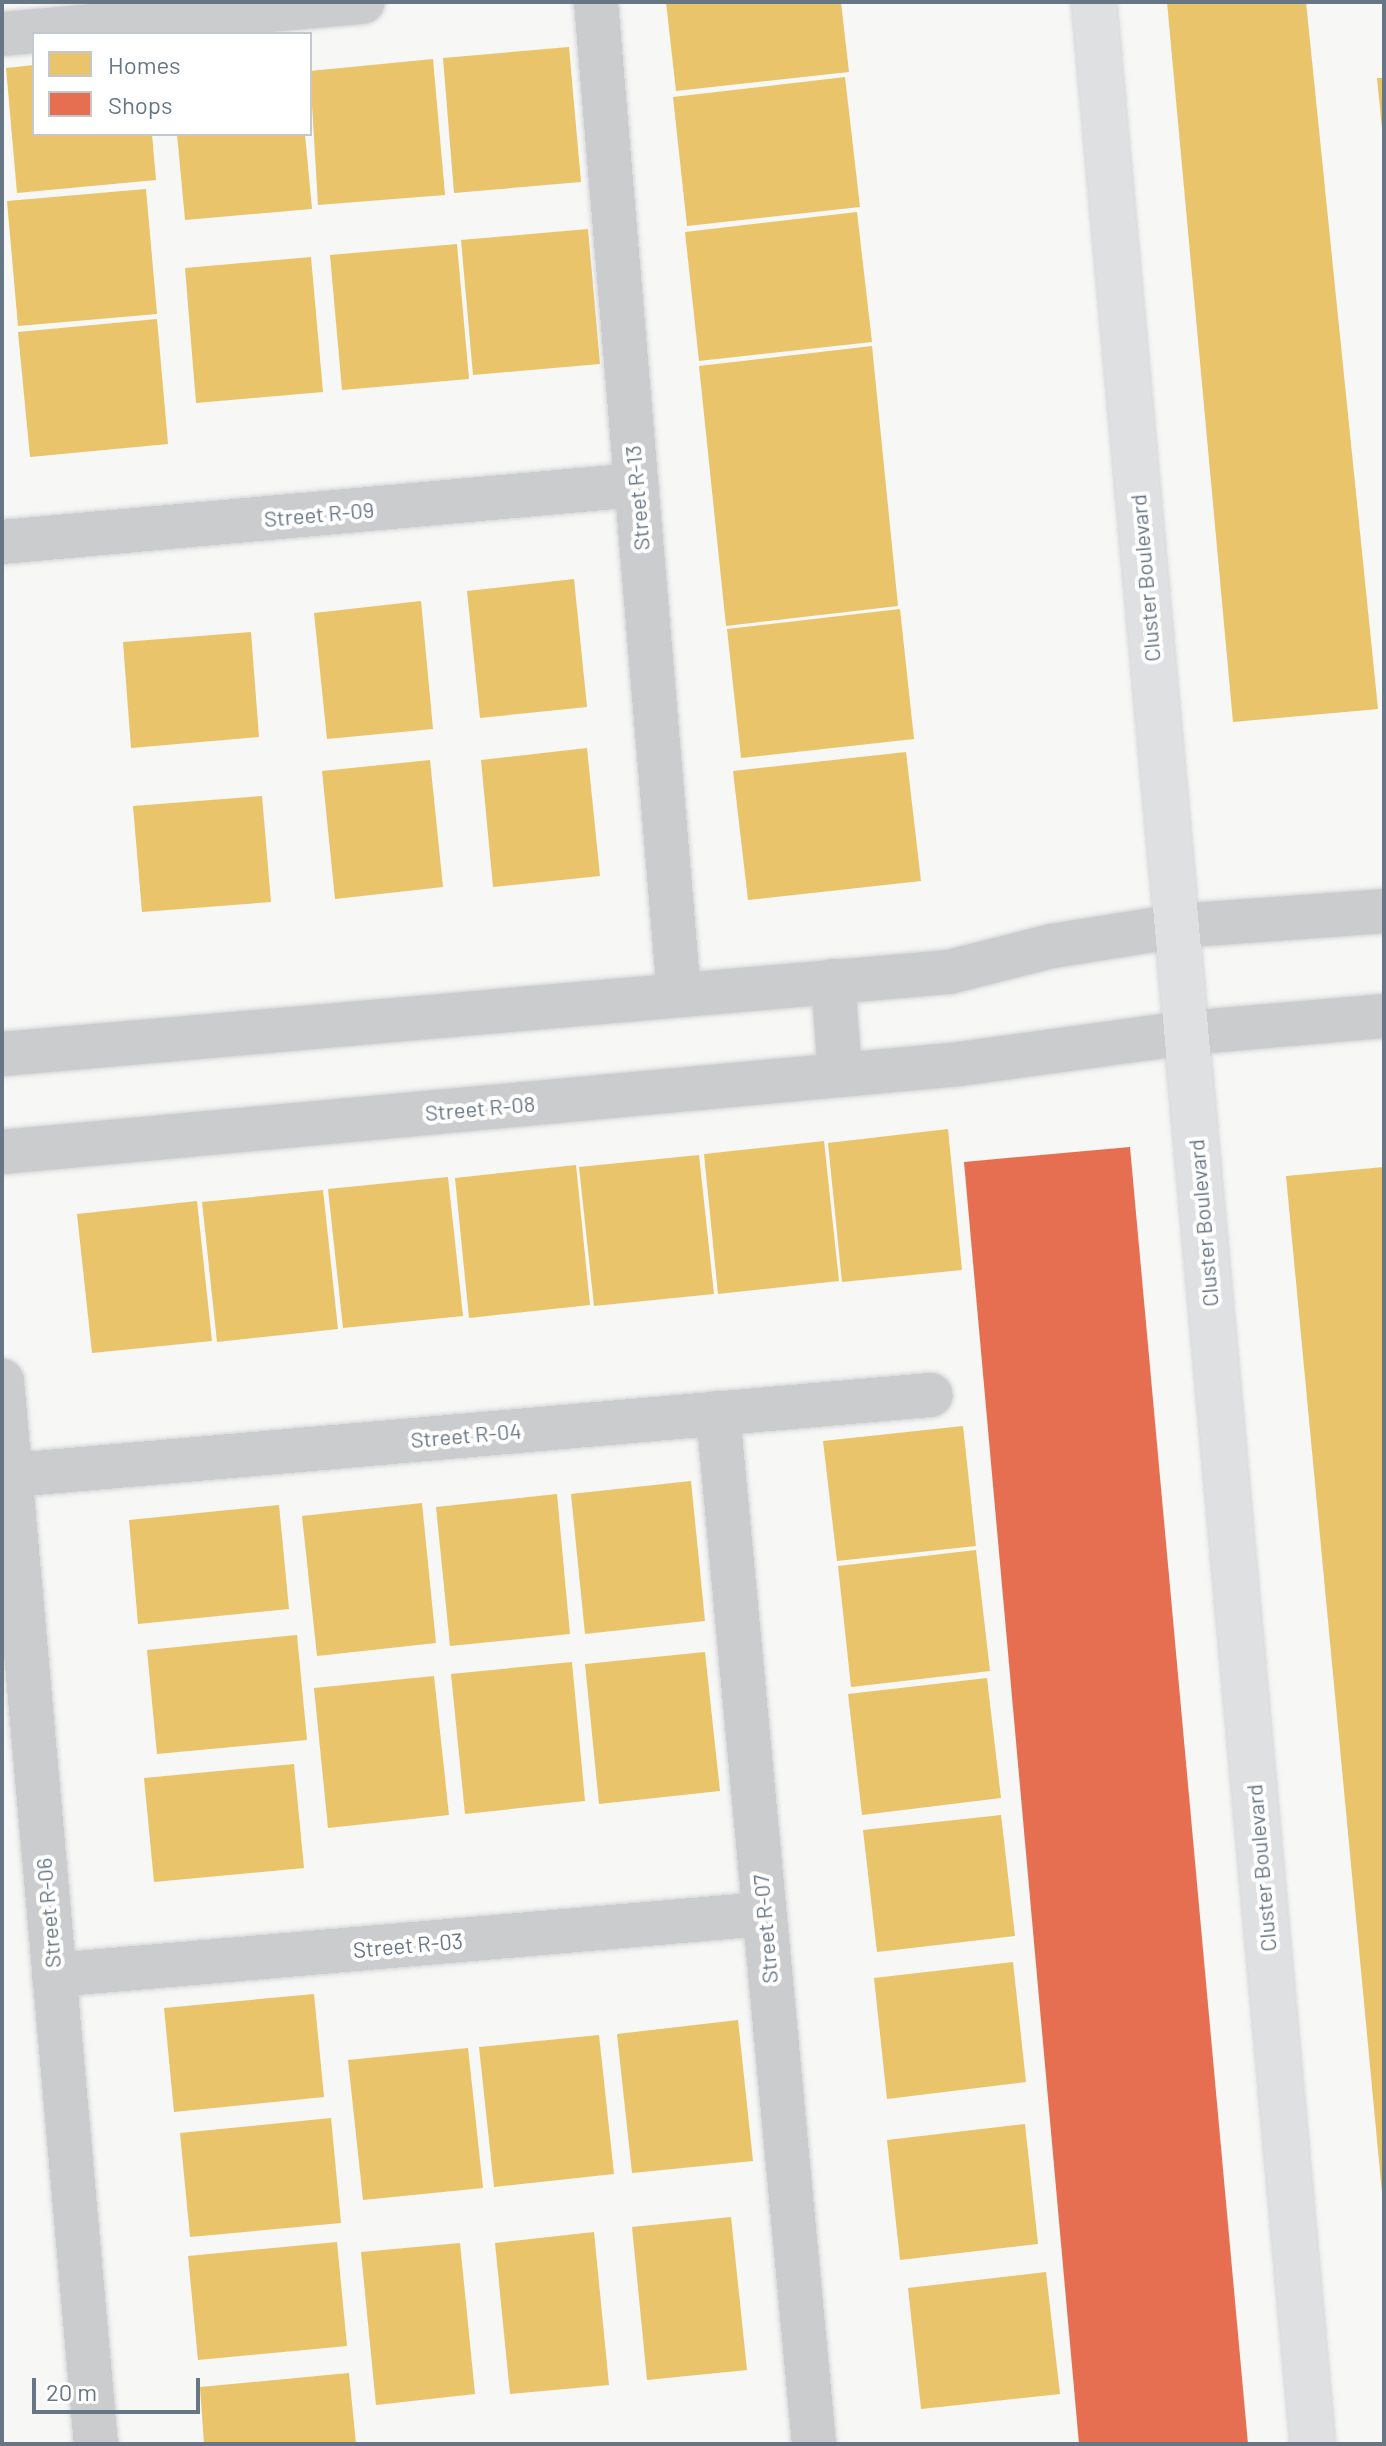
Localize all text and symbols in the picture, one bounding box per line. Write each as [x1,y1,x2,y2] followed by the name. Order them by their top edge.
[32,32,312,136] legend
[108,50,181,79] text: Homes
[108,90,173,119] text: Shops
[619,444,655,552] street label: Street R-13
[1125,493,1165,663] street label: Cluster Boulevard
[263,496,375,532] street label: Street R-09
[424,1090,536,1126] street label: Street R-08
[1183,1138,1223,1308] street label: Cluster Boulevard
[410,1417,522,1453] street label: Street R-04
[1241,1783,1281,1953] street label: Cluster Boulevard
[30,1857,66,1969] street label: Street R-06
[747,1873,783,1985] street label: Street R-07
[352,1927,464,1963] street label: Street R-03
[36,2362,204,2412] scale bar
[46,2377,97,2406] text: 20 m

